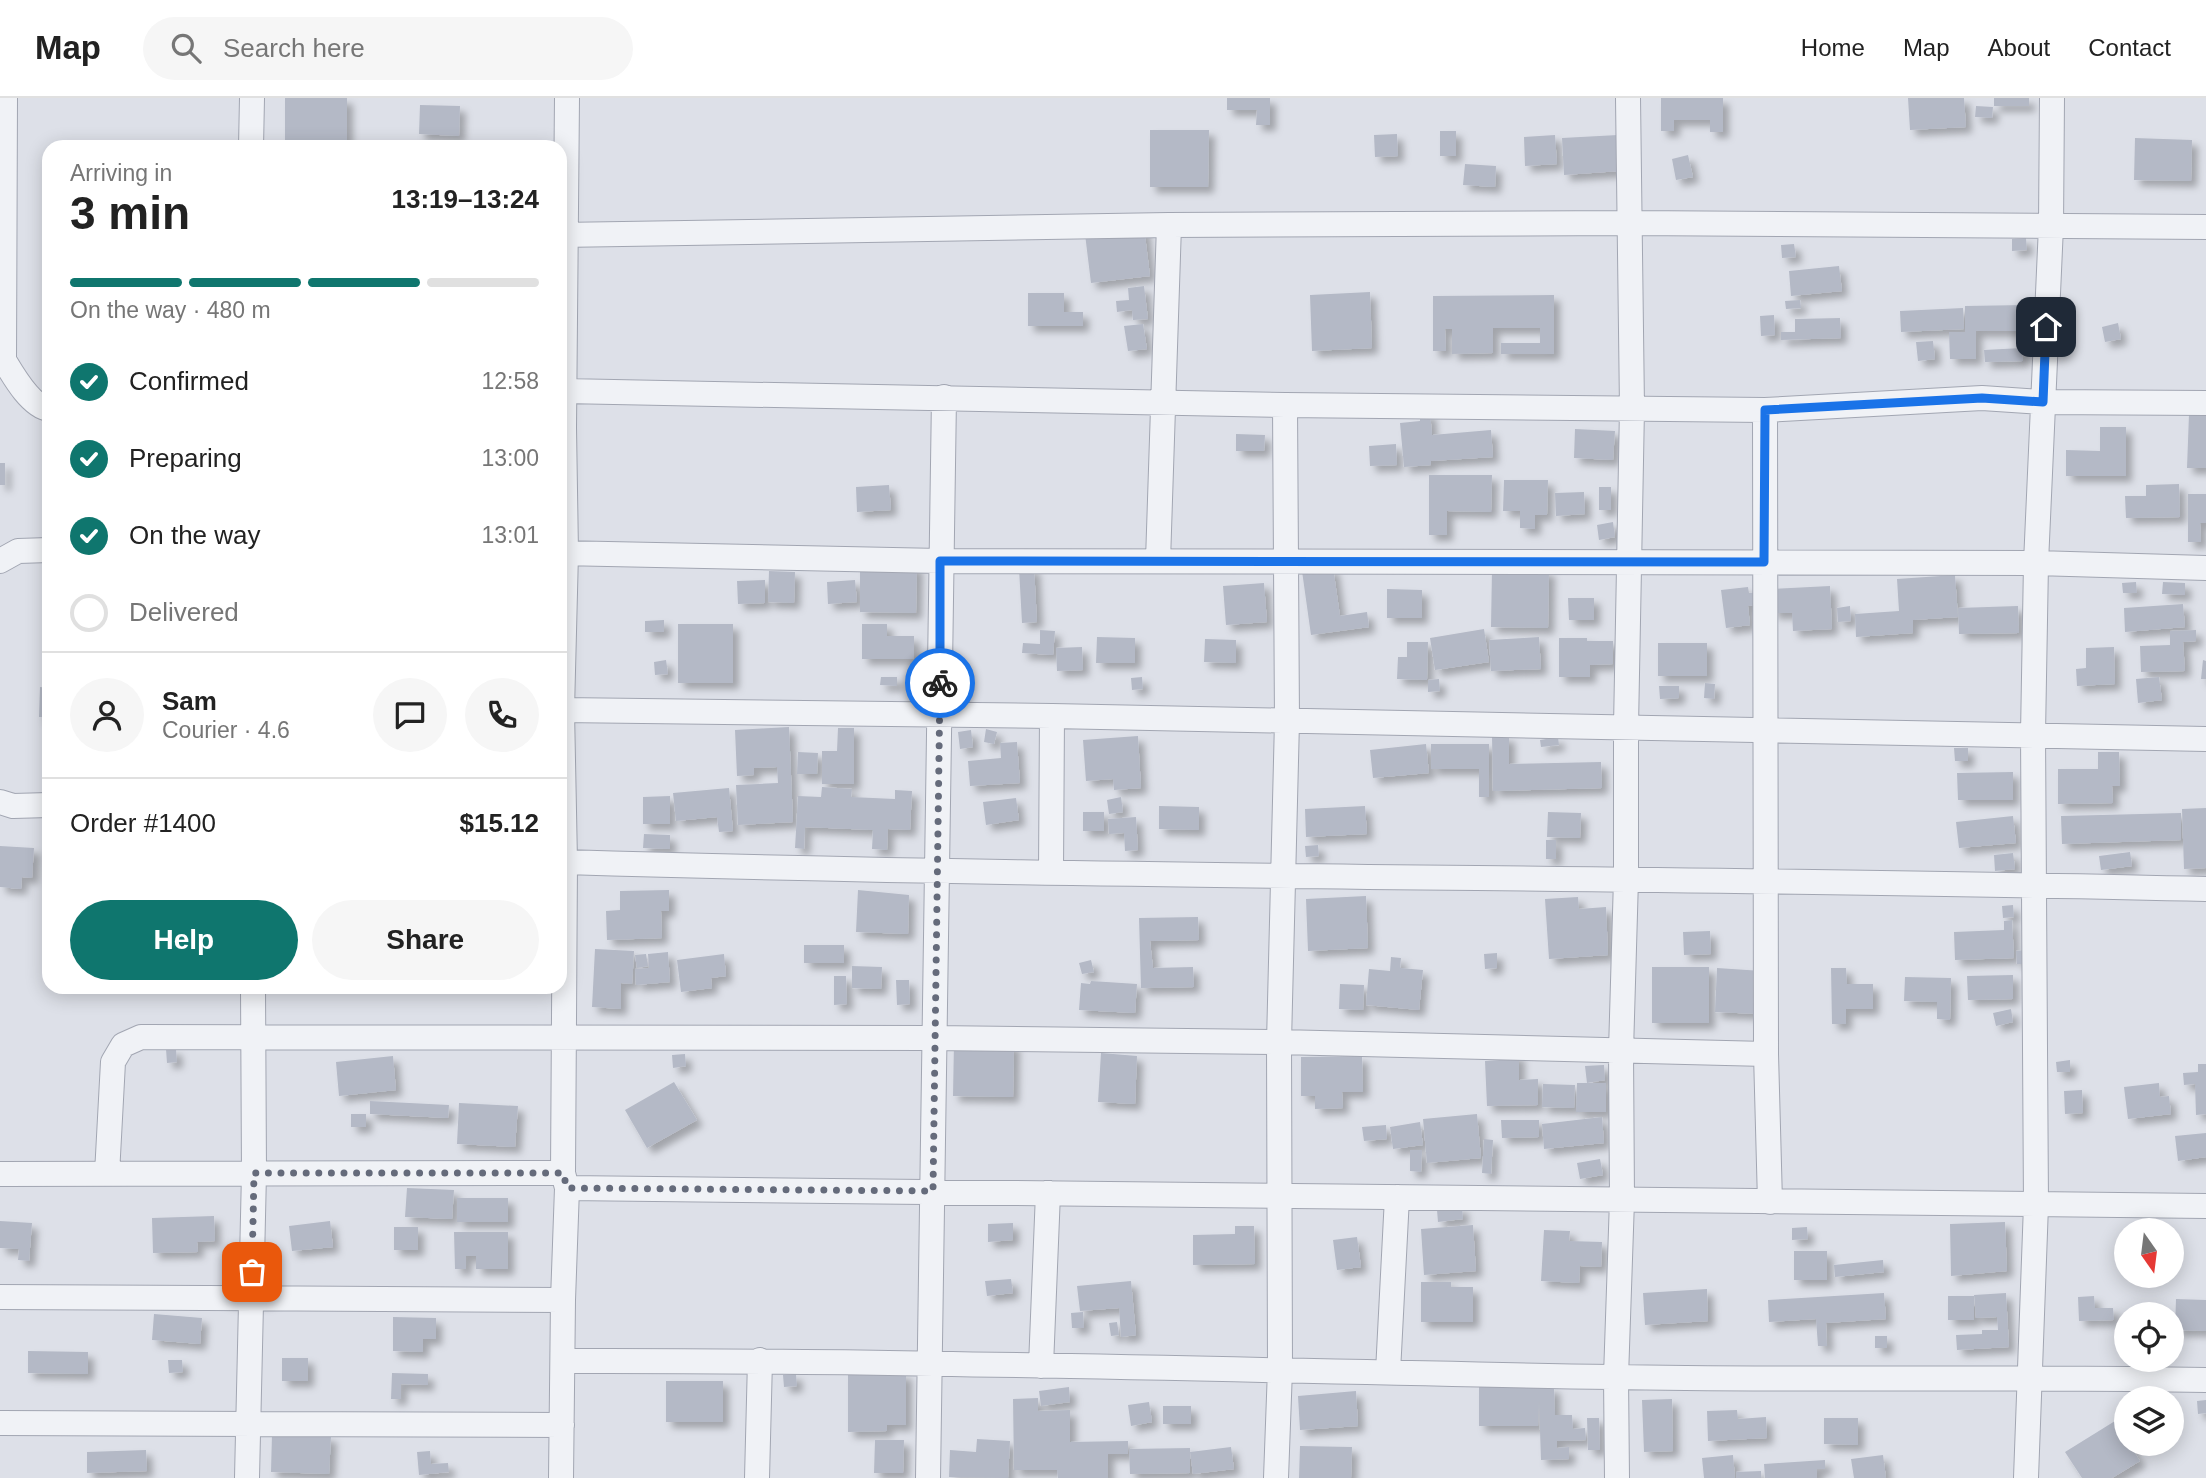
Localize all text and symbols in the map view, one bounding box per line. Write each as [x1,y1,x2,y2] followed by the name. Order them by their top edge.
[143,17,633,80] search box
[35,29,101,66] text: Map
[167,29,205,67] icon: search
[223,33,365,63] text: Search here
[1801,34,1865,61] text: Home
[1903,34,1950,61] text: Map
[1988,34,2050,61] text: About
[2088,34,2171,61] text: Contact
[70,160,172,186] text: Arriving in
[392,184,539,214] text: 13:19–13:24
[70,187,190,239] text: 3 min
[70,297,271,323] text: On the way · 480 m
[2016,297,2076,357] pin
[2027,308,2065,346] icon: home
[70,363,108,401] icon: check
[129,366,249,396] text: Confirmed
[481,368,539,394] text: 12:58
[70,440,108,478] icon: check
[129,443,242,473] text: Preparing
[481,445,539,471] text: 13:00
[70,517,108,555] icon: check
[129,520,261,550] text: On the way
[481,522,539,548] text: 13:01
[129,597,239,627] text: Delivered
[905,648,975,718] courier
[921,664,959,702] icon: bike
[70,678,144,752] button: person
[373,678,447,752] button: chat
[465,678,539,752] button: phone
[162,686,217,716] text: Sam
[162,717,290,743] text: Courier · 4.6
[70,808,216,838] text: Order #1400
[459,808,539,838] text: $15.12
[70,900,298,980] button: Help
[312,900,539,980] button: Share
[2114,1218,2184,1288] north arrow
[2114,1218,2184,1456] map controls
[222,1242,282,1302] pin
[233,1253,271,1291] icon: bag
[2114,1302,2184,1372] button: locate
[2114,1386,2184,1456] button: layers

